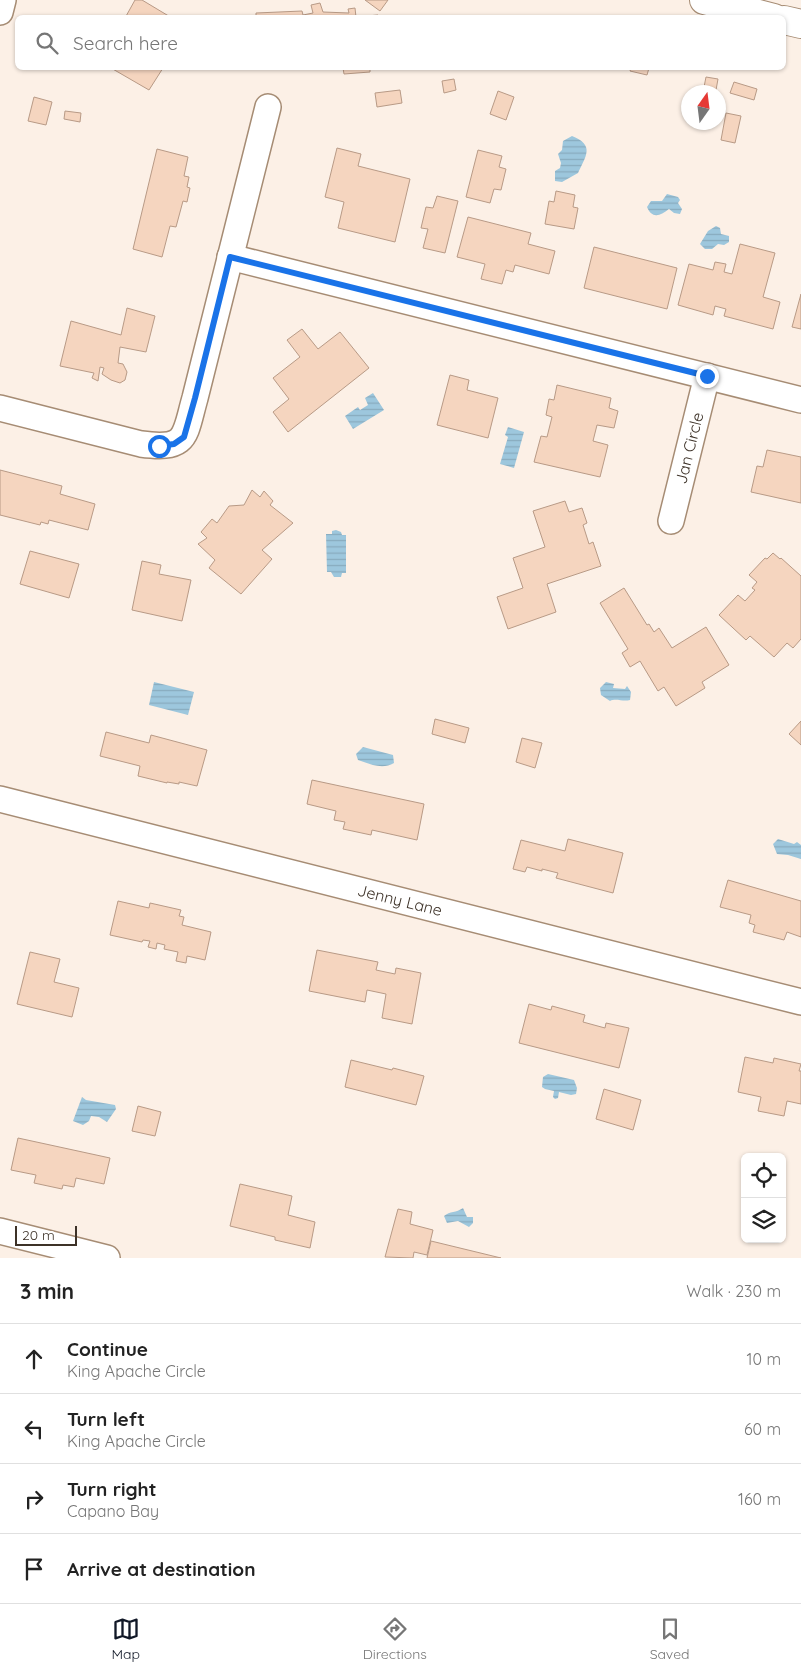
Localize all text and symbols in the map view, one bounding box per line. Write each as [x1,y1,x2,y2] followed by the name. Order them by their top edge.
[15,15,786,70] search box
[33,29,61,57] icon: search
[73,31,178,55] text: Search here
[681,85,726,130] north arrow
[696,365,719,388] route end
[670,410,708,486] street label: Jan Circle
[148,435,171,458] route start
[356,880,444,920] street label: Jenny Lane
[741,1153,786,1243] map controls
[741,1153,786,1198] button: locate
[741,1198,786,1243] button: layers
[15,1223,78,1246] scale bar
[22,1226,55,1244] text: 20 m
[20,1278,74,1304] text: 3 min
[686,1281,781,1301] text: Walk · 230 m
[67,1337,148,1361] text: Continue
[20,1345,48,1373] icon: ahead
[747,1349,781,1369] text: 10 m
[67,1361,206,1381] text: King Apache Circle
[67,1407,145,1431] text: Turn left
[20,1415,48,1443] icon: left
[744,1419,781,1439] text: 60 m
[67,1431,206,1451] text: King Apache Circle
[67,1477,156,1501] text: Turn right
[20,1485,48,1513] icon: right
[738,1489,781,1509] text: 160 m
[67,1501,159,1521] text: Capano Bay
[20,1555,48,1583] icon: arrive
[67,1557,256,1581] text: Arrive at destination
[111,1615,140,1663] tab: Map
[363,1615,427,1663] tab: Directions
[650,1615,690,1663] tab: Saved

